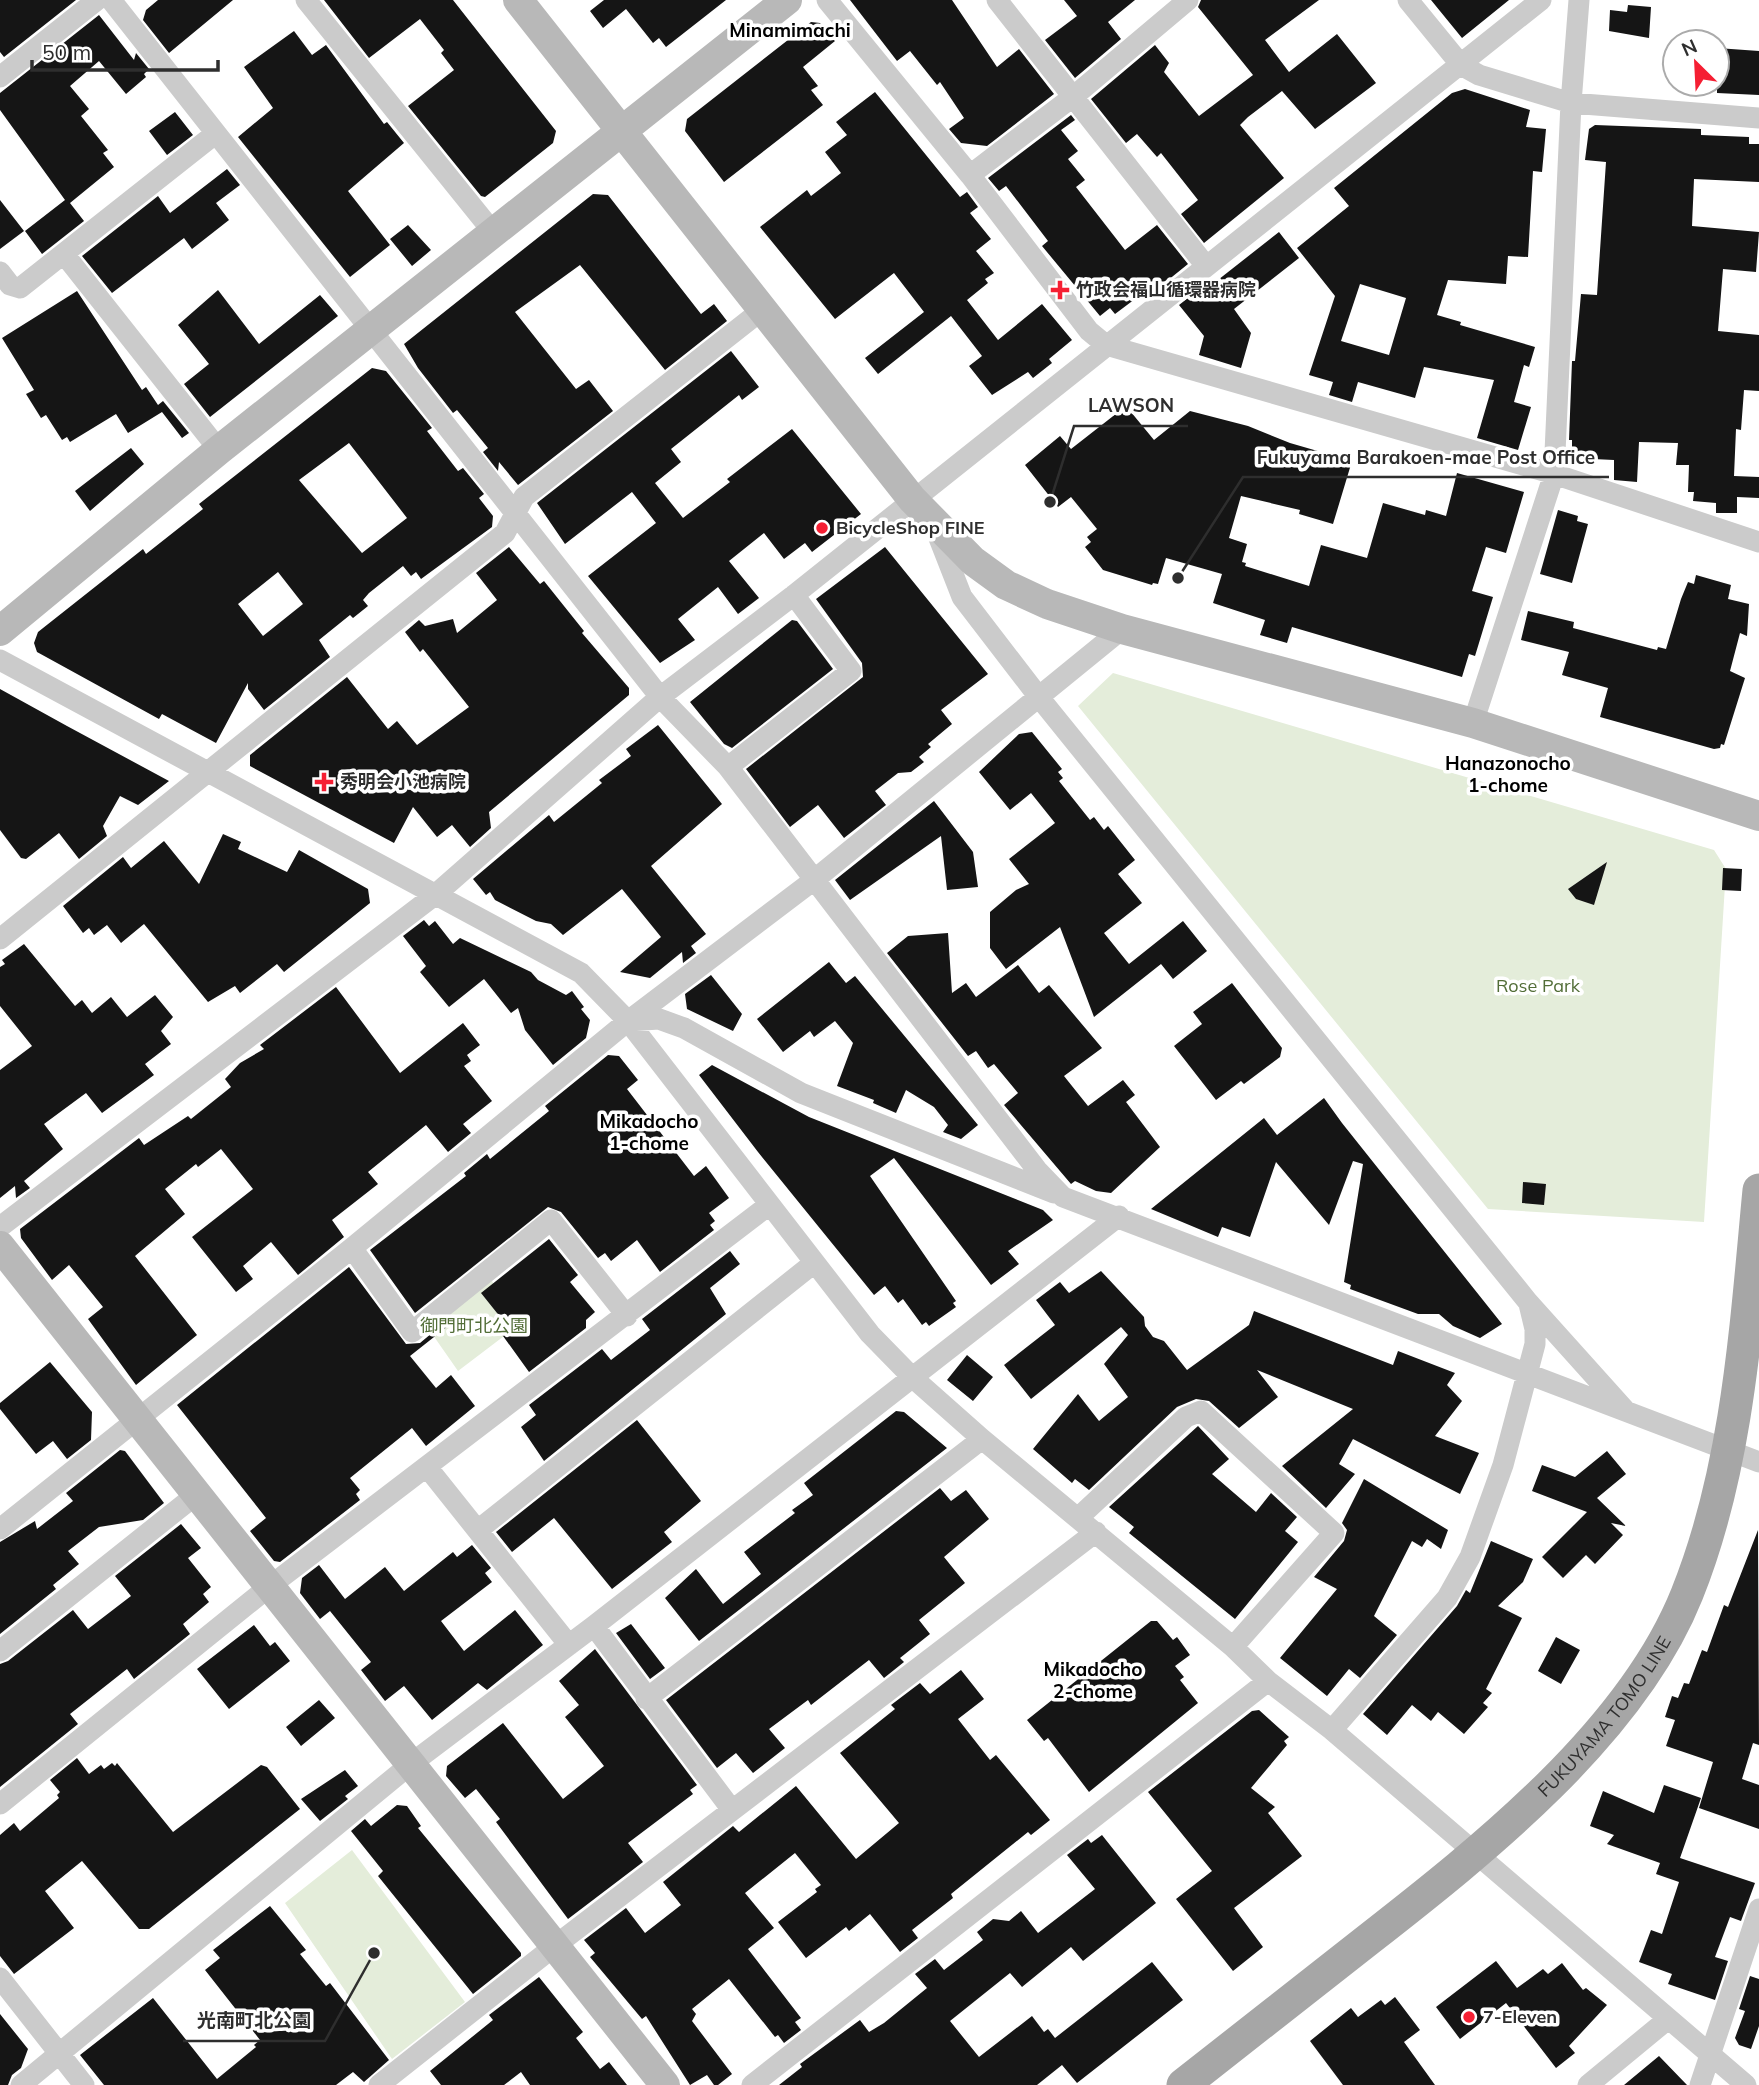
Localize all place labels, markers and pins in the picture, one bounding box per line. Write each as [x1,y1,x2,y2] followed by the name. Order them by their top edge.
[1076,278,1256,301] place label: 竹政会福山循環器病院
[1050,280,1070,300] marker: 竹政会福山循環器病院
[1074,386,1188,426] callout: LAWSON
[1243,437,1609,477] callout: Fukuyama Barakoen-mae Post Office
[836,516,984,539] place label: BicycleShop FINE
[814,520,830,536] marker: BicycleShop FINE
[340,770,466,793] place label: 秀明会小池病院
[314,772,334,792] marker: 秀明会小池病院
[183,2001,325,2041] callout: 光南町北公園
[1483,2005,1557,2028] place label: 7-Eleven
[1461,2009,1477,2025] marker: 7-Eleven

